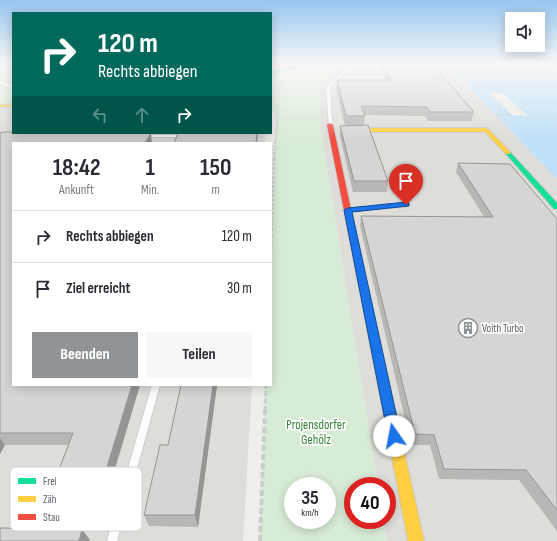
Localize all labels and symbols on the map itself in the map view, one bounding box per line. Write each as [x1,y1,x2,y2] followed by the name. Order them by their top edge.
[389,164,423,205] pin
[457,317,479,339] building icon: Voith Turbo
[482,322,524,335] place label: Voith Turbo
[373,415,415,457] position arrow
[286,417,346,448] park label: Projensdorfer Gehölz
[10,467,142,531] legend
[43,475,57,488] text: Frei
[344,477,396,529] speed limit sign: 40
[43,493,57,506] text: Zäh
[43,511,60,524] text: Stau

